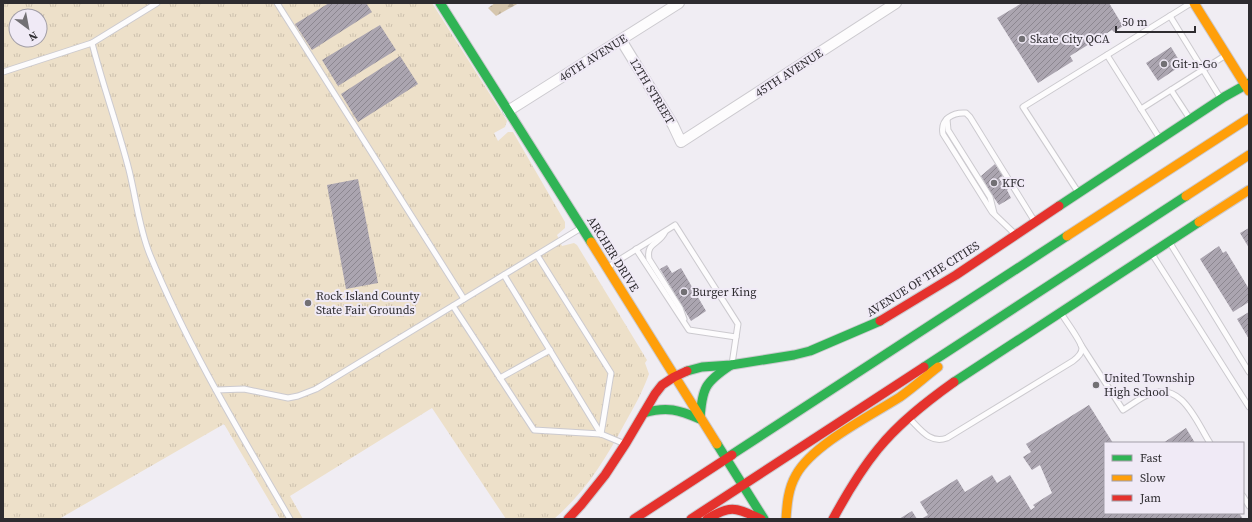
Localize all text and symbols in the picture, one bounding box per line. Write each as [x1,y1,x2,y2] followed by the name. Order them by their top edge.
[8,8,48,48] north arrow
[1116,8,1195,34] scale bar
[1122,14,1148,30] text: 50 m
[26,28,40,45] text: N
[556,31,630,85] street label: 46TH AVENUE
[1030,31,1110,47] place label: Skate City QCA
[1017,34,1027,44] marker: Skate City QCA
[752,45,826,101] street label: 45TH AVENUE
[626,55,678,128] street label: 12TH STREET
[1172,56,1218,72] place label: Git-n-Go
[1159,59,1169,69] marker: Git-n-Go
[1002,175,1025,191] place label: KFC
[989,178,999,188] marker: KFC
[583,213,643,295] street label: ARCHER DRIVE
[863,238,983,320] street label: AVENUE OF THE CITIES
[692,284,756,300] place label: Burger King
[679,287,689,297] marker: Burger King
[316,288,420,318] place label: Rock Island County State Fair Grounds
[303,298,313,308] marker: Rock Island County State Fair Grounds
[1104,370,1195,400] place label: United Township High School
[1091,380,1101,390] marker: United Township High School
[1104,442,1244,514] legend
[1140,450,1162,466] text: Fast
[1140,470,1166,486] text: Slow
[1139,490,1161,506] text: Jam

